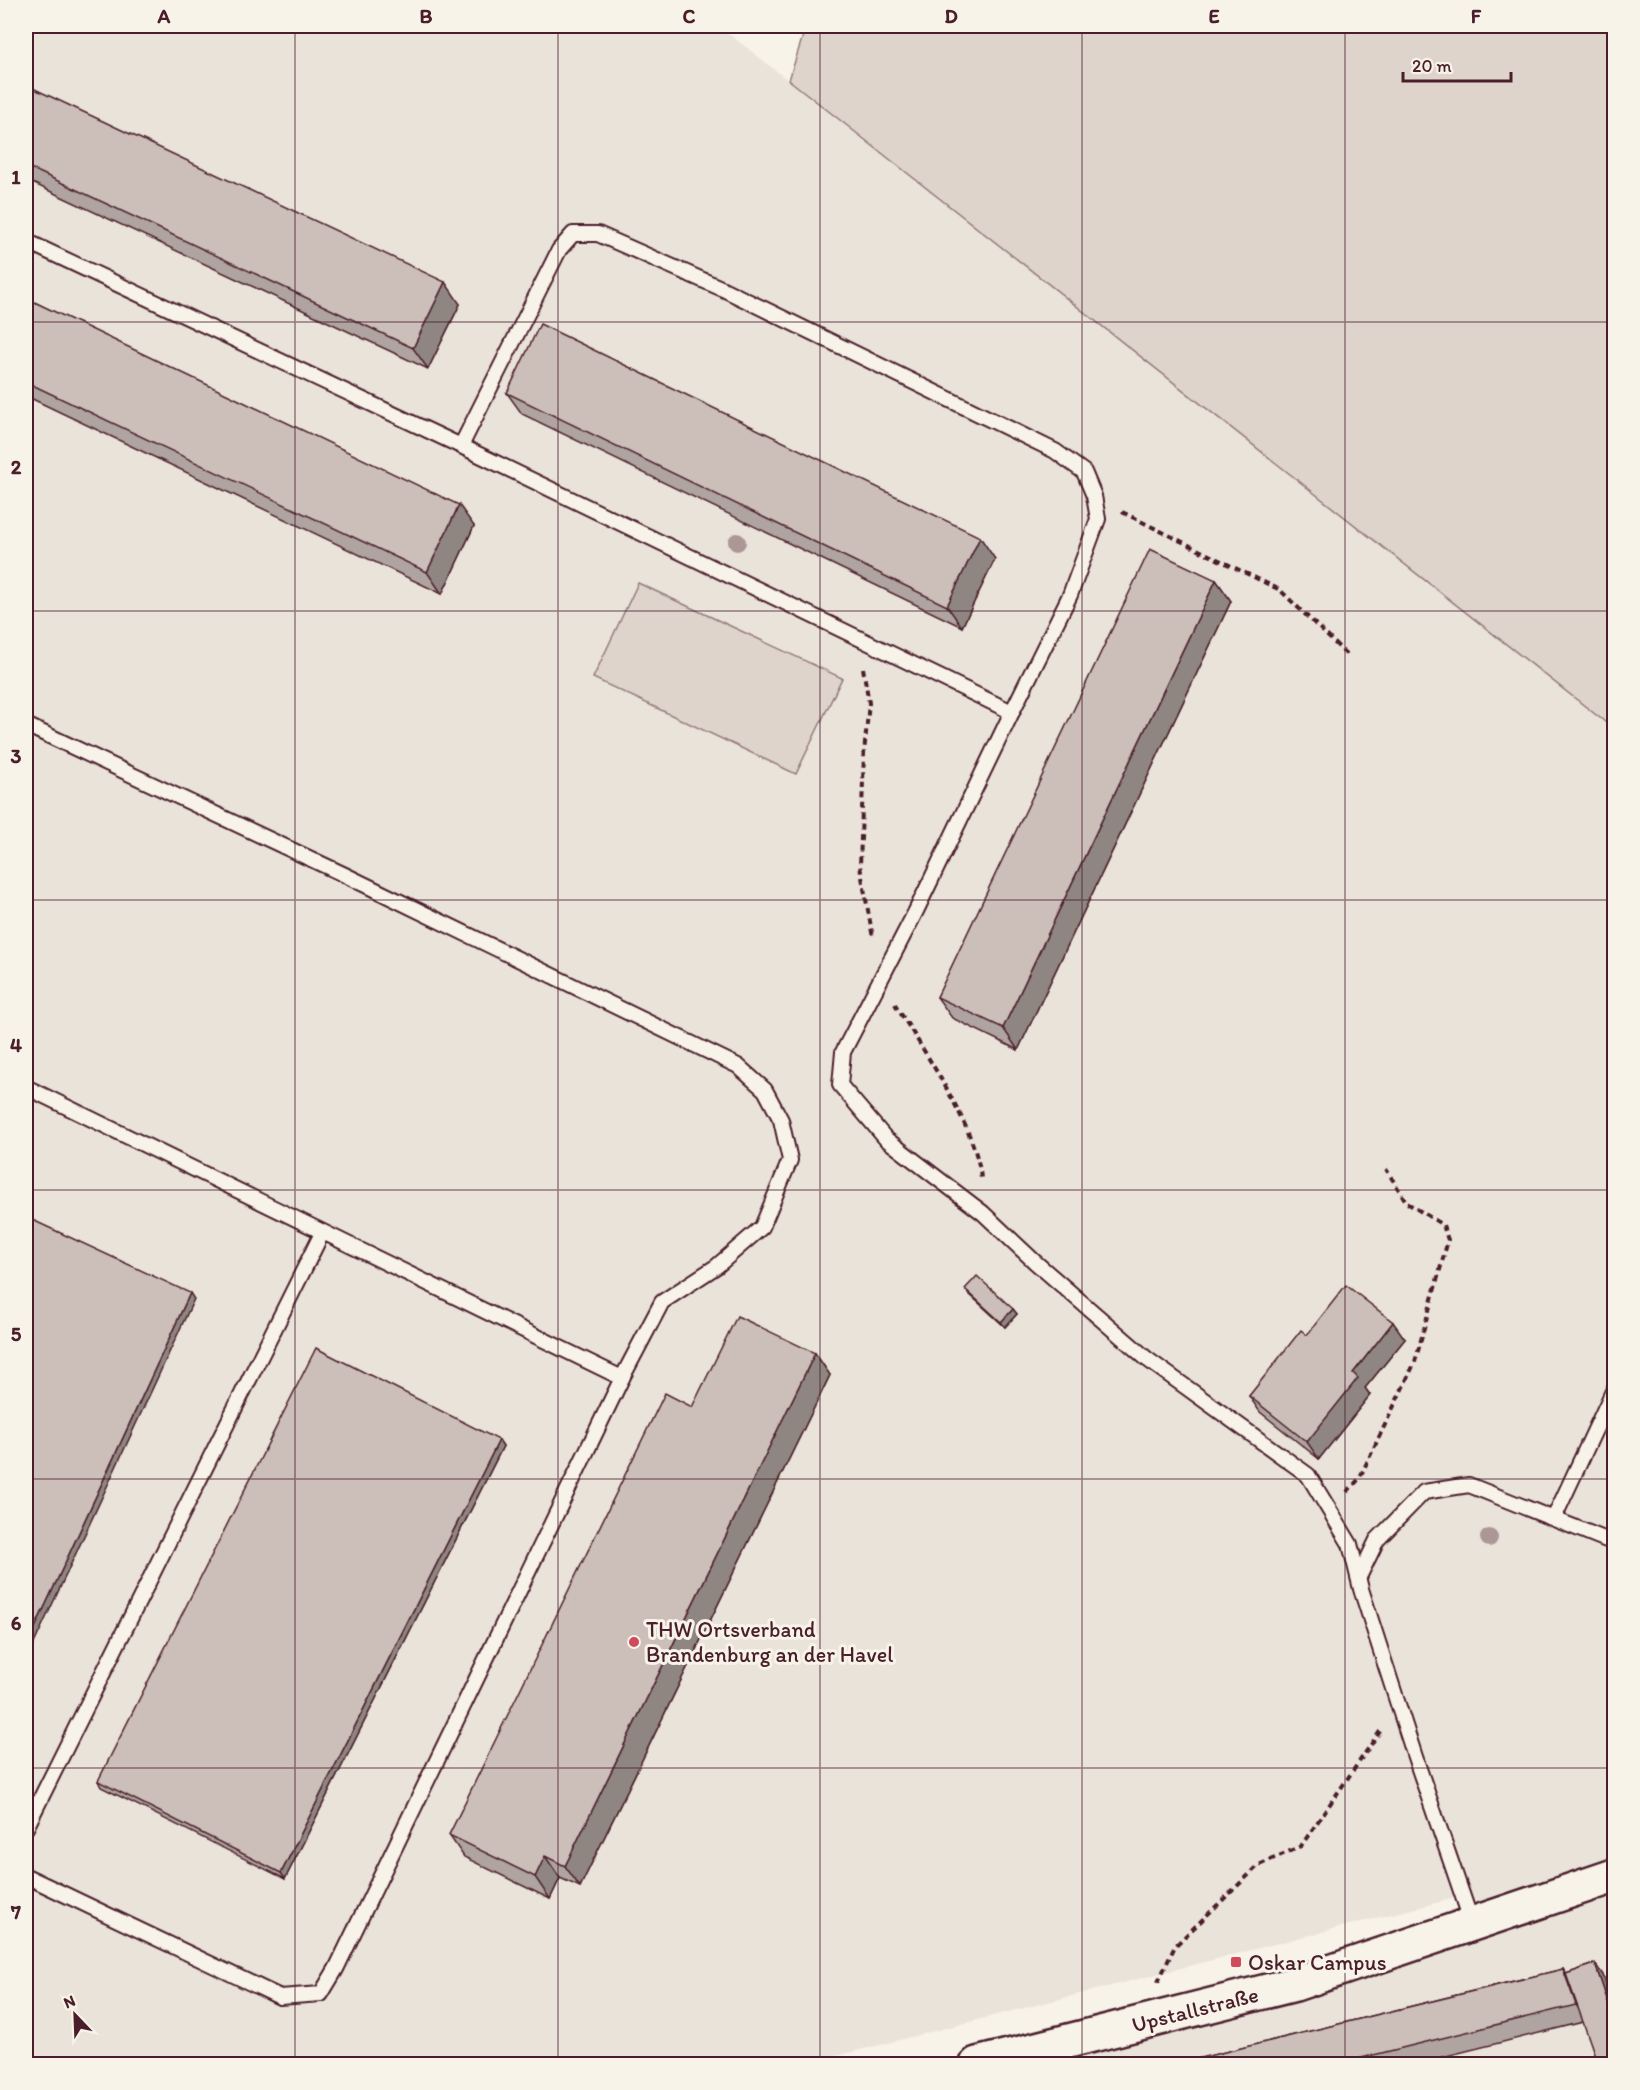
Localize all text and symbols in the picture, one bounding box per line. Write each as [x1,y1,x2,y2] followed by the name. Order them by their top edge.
[157,4,171,28] text: A
[420,4,433,28] text: B
[683,4,696,28] text: C
[944,4,958,28] text: D
[1208,4,1220,28] text: E
[1471,4,1482,28] text: F
[1403,45,1511,83] scale bar
[1412,55,1452,77] text: 20 m
[11,165,21,189] text: 1
[11,455,22,479] text: 2
[11,744,22,768] text: 3
[10,1033,22,1057] text: 4
[11,1322,22,1346] text: 5
[11,1611,22,1635] text: 6
[646,1616,893,1668] place label: THW Ortsverband Brandenburg an der Havel
[627,1635,641,1649] marker: THW Ortsverband Brandenburg an der Havel
[10,1900,21,1924] text: 7
[1248,1949,1387,1976] place label: Oskar Campus
[1229,1955,1243,1969] marker: Oskar Campus
[1129,1981,1261,2038] street label: Upstallstraße
[45,1985,105,2045] north arrow
[61,1991,78,2013] text: N

